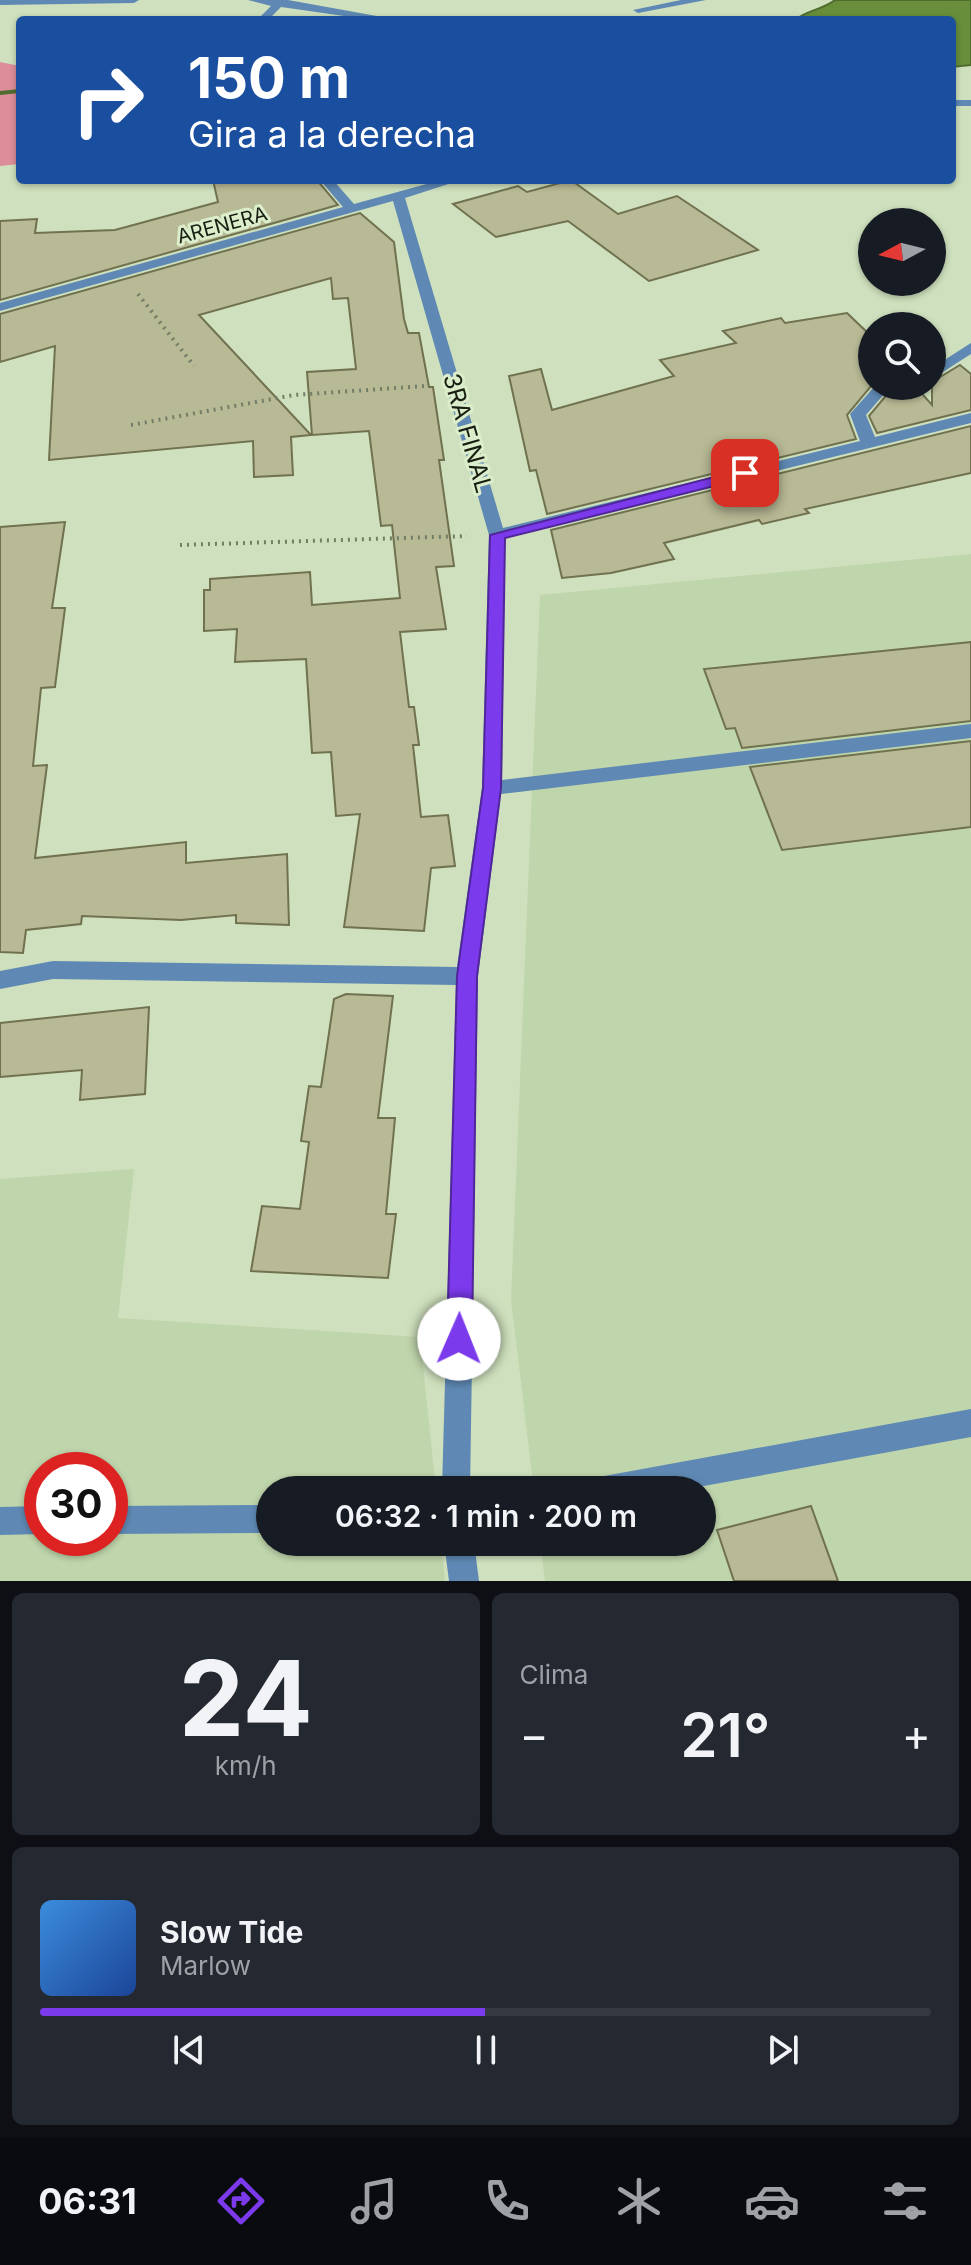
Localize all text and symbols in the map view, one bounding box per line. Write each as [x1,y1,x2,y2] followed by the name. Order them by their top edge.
[188,44,350,112] text: 150 m
[56,48,160,152] icon: right
[188,112,476,156] text: Gira a la derecha
[174,201,270,249] street label: ARENERA
[858,208,946,296] north arrow
[858,208,946,400] map controls
[858,312,946,400] button: search
[437,370,499,496] street label: 3RA FINAL
[711,439,779,507] pin
[723,451,767,495] icon: arrive
[417,1297,501,1381] position arrow
[24,1452,128,1556] speed limit sign: 30
[335,1498,637,1534] text: 06:32 · 1 min · 200 m
[179,1635,313,1761] text: 24
[520,1659,588,1690] text: Clima
[680,1699,770,1771] text: 21°
[520,1708,549,1762] text: −
[902,1708,931,1762] text: +
[215,1750,277,1781] text: km/h
[160,1914,303,1950] text: Slow Tide
[160,1950,251,1981] text: Marlow
[167,2028,211,2072] icon: previous
[464,2028,508,2072] icon: pause
[761,2028,805,2072] icon: next
[213,2173,269,2229] icon: directions
[346,2173,402,2229] icon: music
[479,2173,535,2229] icon: phone
[611,2173,667,2229] icon: climate
[744,2173,800,2229] icon: car
[877,2173,933,2229] icon: filters
[38,2179,137,2223] text: 06:31

